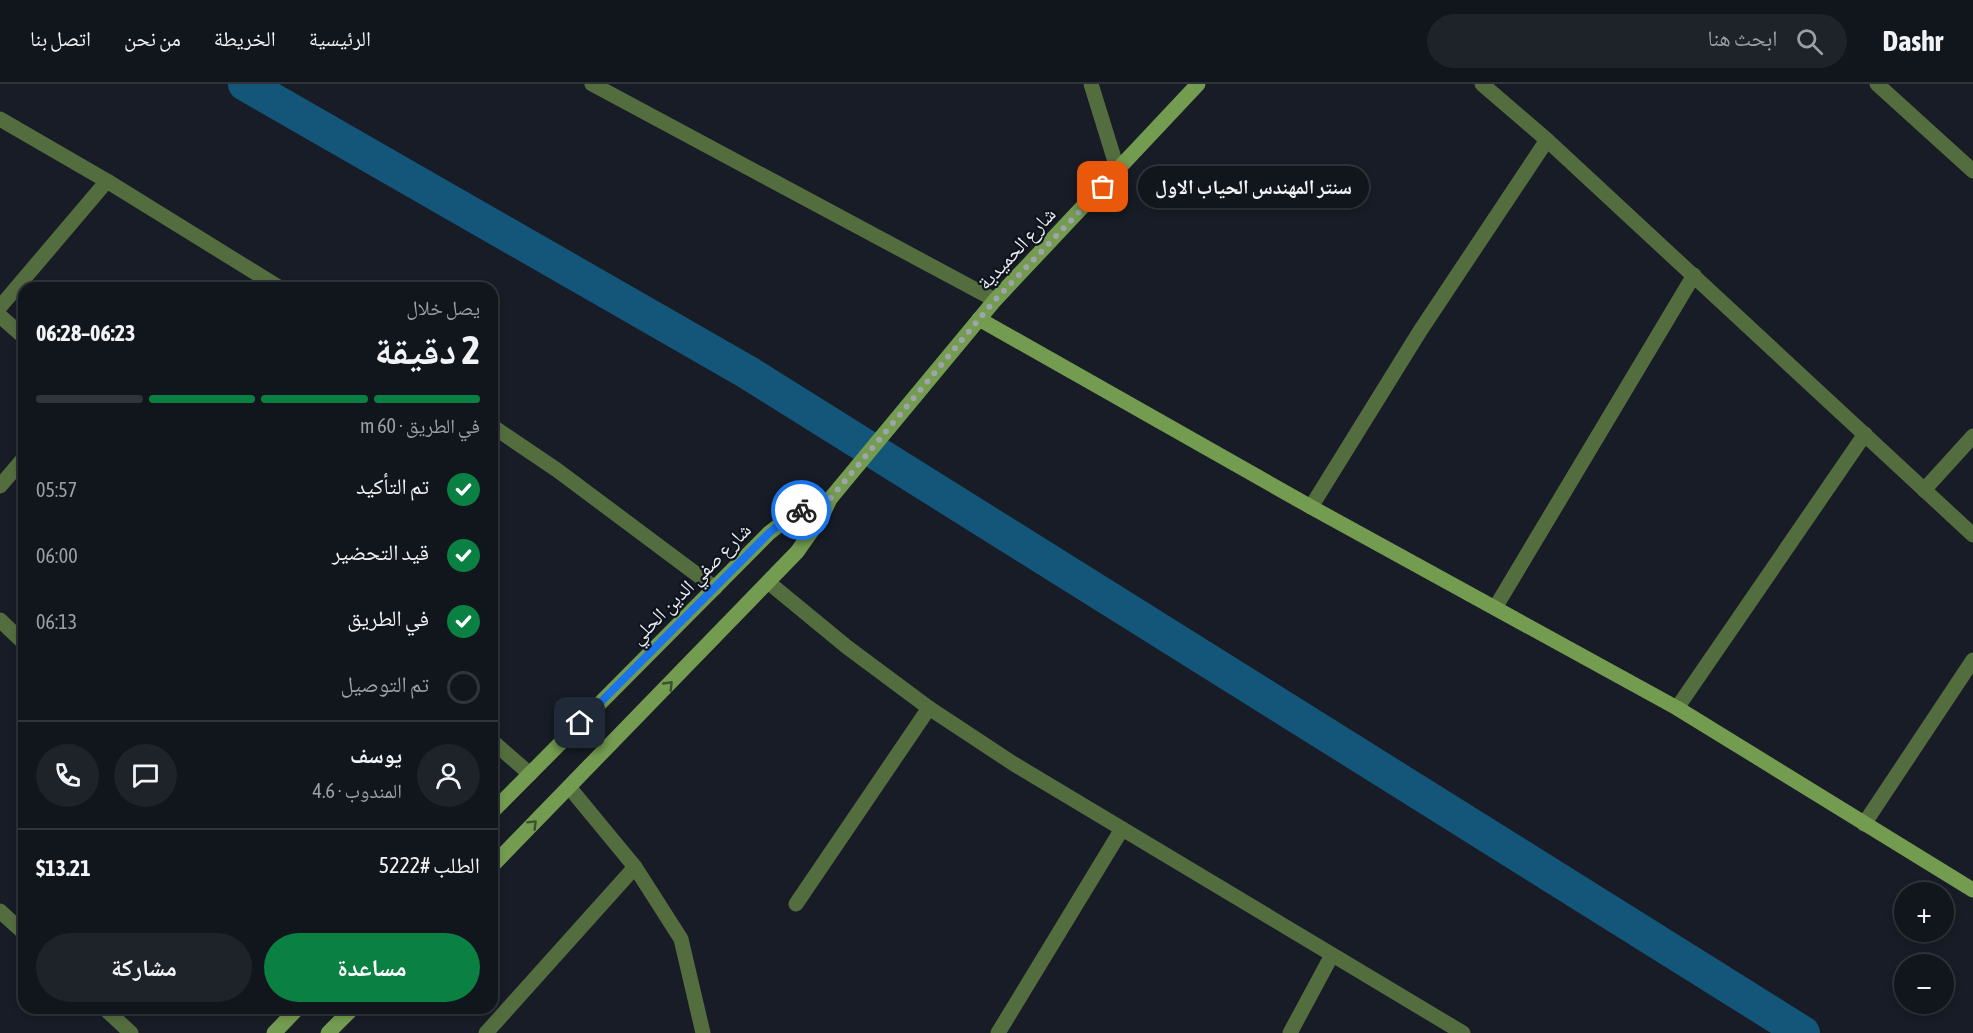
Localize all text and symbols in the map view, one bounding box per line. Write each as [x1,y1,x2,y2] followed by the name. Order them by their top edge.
[1427,14,1847,68] search box
[1707,25,1778,51] text: ابحث هنا
[1793,25,1826,58] icon: search
[1883,25,1943,57] text: Dashr
[30,26,91,50] text: اتصل بنا
[124,26,181,50] text: من نحن
[214,26,276,50] text: الخريطة
[309,26,371,50] text: الرئيسية
[1077,161,1128,212] pin
[1139,166,1370,208] callout: سنتر المهندس الحياب الاول
[1086,170,1119,203] icon: bag
[1155,175,1352,198] text: سنتر المهندس الحياب الاول
[972,202,1061,295] street label: شارع الحميدية
[406,296,480,319] text: يصل خلال
[36,320,135,346] text: 06:23–06:28
[374,328,480,372] text: 2 دقيقة
[360,414,480,437] text: في الطريق · 60 m
[356,473,429,499] text: تم التأكيد
[447,473,480,506] icon: check
[36,478,77,501] text: 05:57
[771,480,831,540] courier
[785,494,818,527] icon: bike
[625,518,759,652] street label: شارع صفي الدين الحلي
[332,539,429,565] text: قيد التحضير
[447,539,480,572] icon: check
[36,544,78,567] text: 06:00
[347,605,429,631] text: في الطريق
[447,605,480,638] icon: check
[36,610,77,633] text: 06:13
[340,671,429,697] text: تم التوصيل
[662,681,673,691] one-way arrow
[554,697,605,748] pin
[563,706,596,739] icon: home
[350,742,402,768] text: يوسف
[36,744,99,807] button: phone
[114,744,177,807] button: chat
[417,744,480,807] button: person
[312,779,402,802] text: المندوب · 4.6
[526,821,537,831] one-way arrow
[379,852,480,878] text: الطلب #5222
[36,855,91,881] text: $13.21
[1894,882,1954,1014] map controls
[1894,882,1954,942] button: +
[36,933,252,1002] button: مشاركة
[264,933,480,1002] button: مساعدة
[1894,954,1954,1014] button: −

